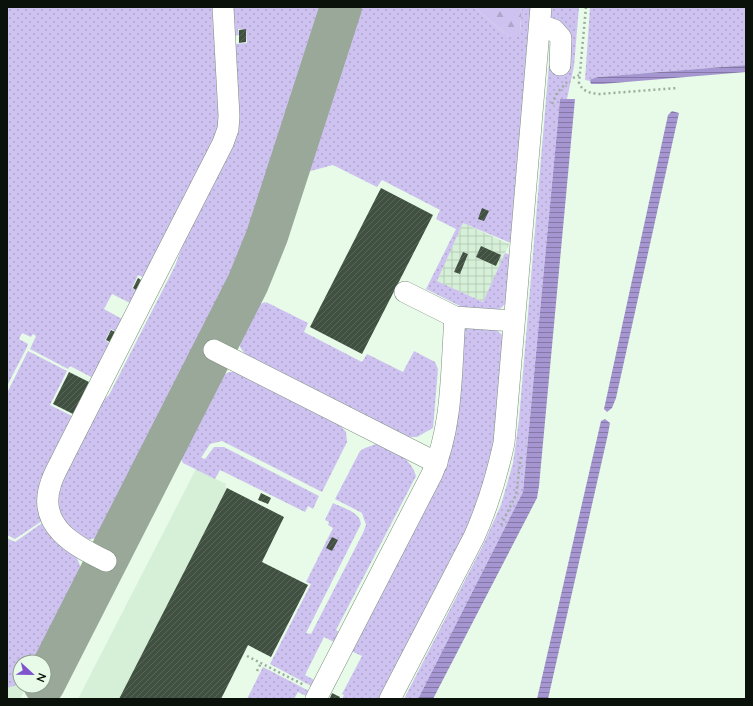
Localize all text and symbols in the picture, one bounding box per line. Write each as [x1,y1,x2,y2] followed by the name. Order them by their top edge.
[12,654,52,694] north arrow
[34,672,49,684] text: N

